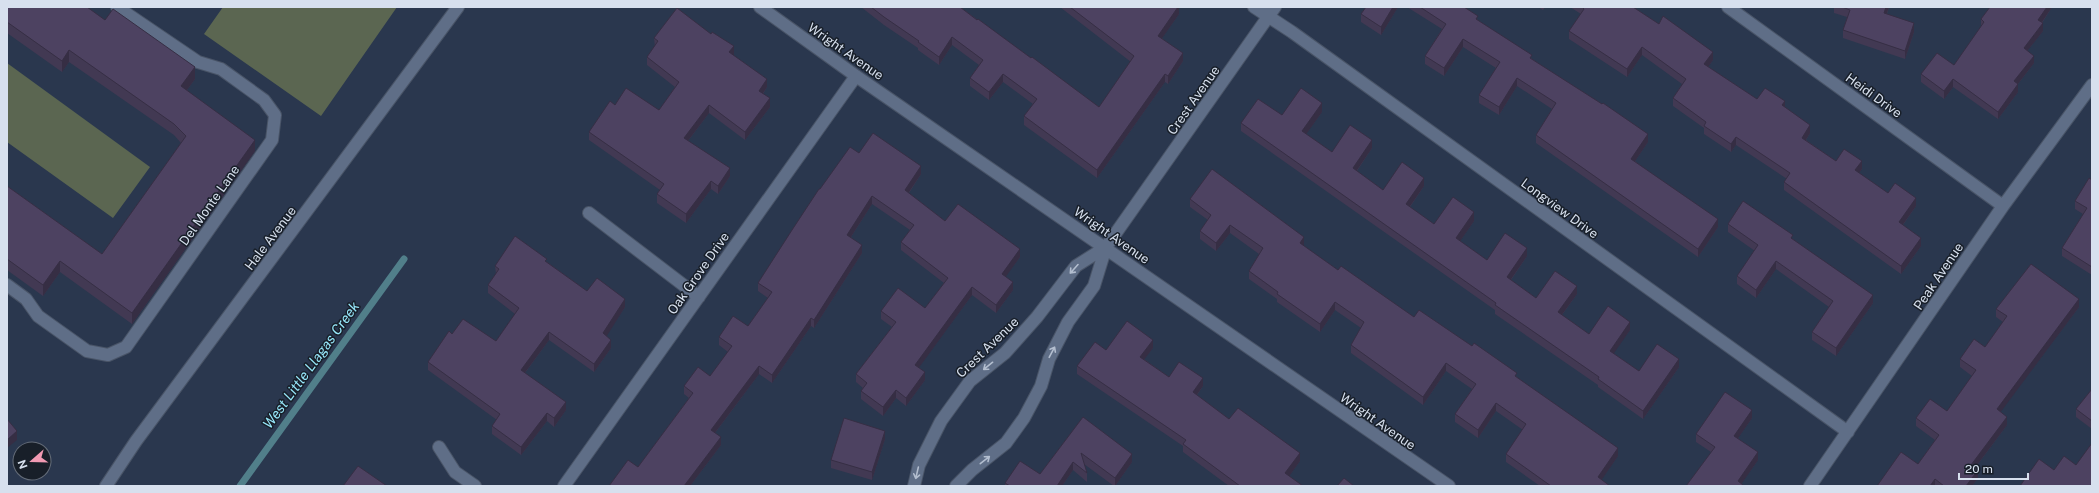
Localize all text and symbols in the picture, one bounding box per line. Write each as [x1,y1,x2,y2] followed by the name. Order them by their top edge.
[805,20,886,83] street label: Wright Avenue
[1164,63,1223,138] street label: Crest Avenue
[1843,70,1905,121] street label: Heidi Drive
[176,162,243,248] street label: Del Monte Lane
[1518,175,1601,241] street label: Longview Drive
[242,204,299,273] street label: Hale Avenue
[1071,204,1152,267] street label: Wright Avenue
[665,229,732,317] street label: Oak Grove Drive
[1910,240,1966,313] street label: Peak Avenue
[1069,264,1078,274] one-way arrow
[260,298,363,432] water label: West Little Llagas Creek
[953,314,1022,381] street label: Crest Avenue
[1049,346,1056,358] one-way arrow
[983,362,994,371] one-way arrow
[1337,390,1418,453] street label: Wright Avenue
[12,441,52,481] north arrow
[1959,455,2028,481] scale bar
[979,456,990,464] one-way arrow
[15,458,30,471] text: N
[1965,462,1993,476] text: 20 m
[912,466,920,479] one-way arrow

